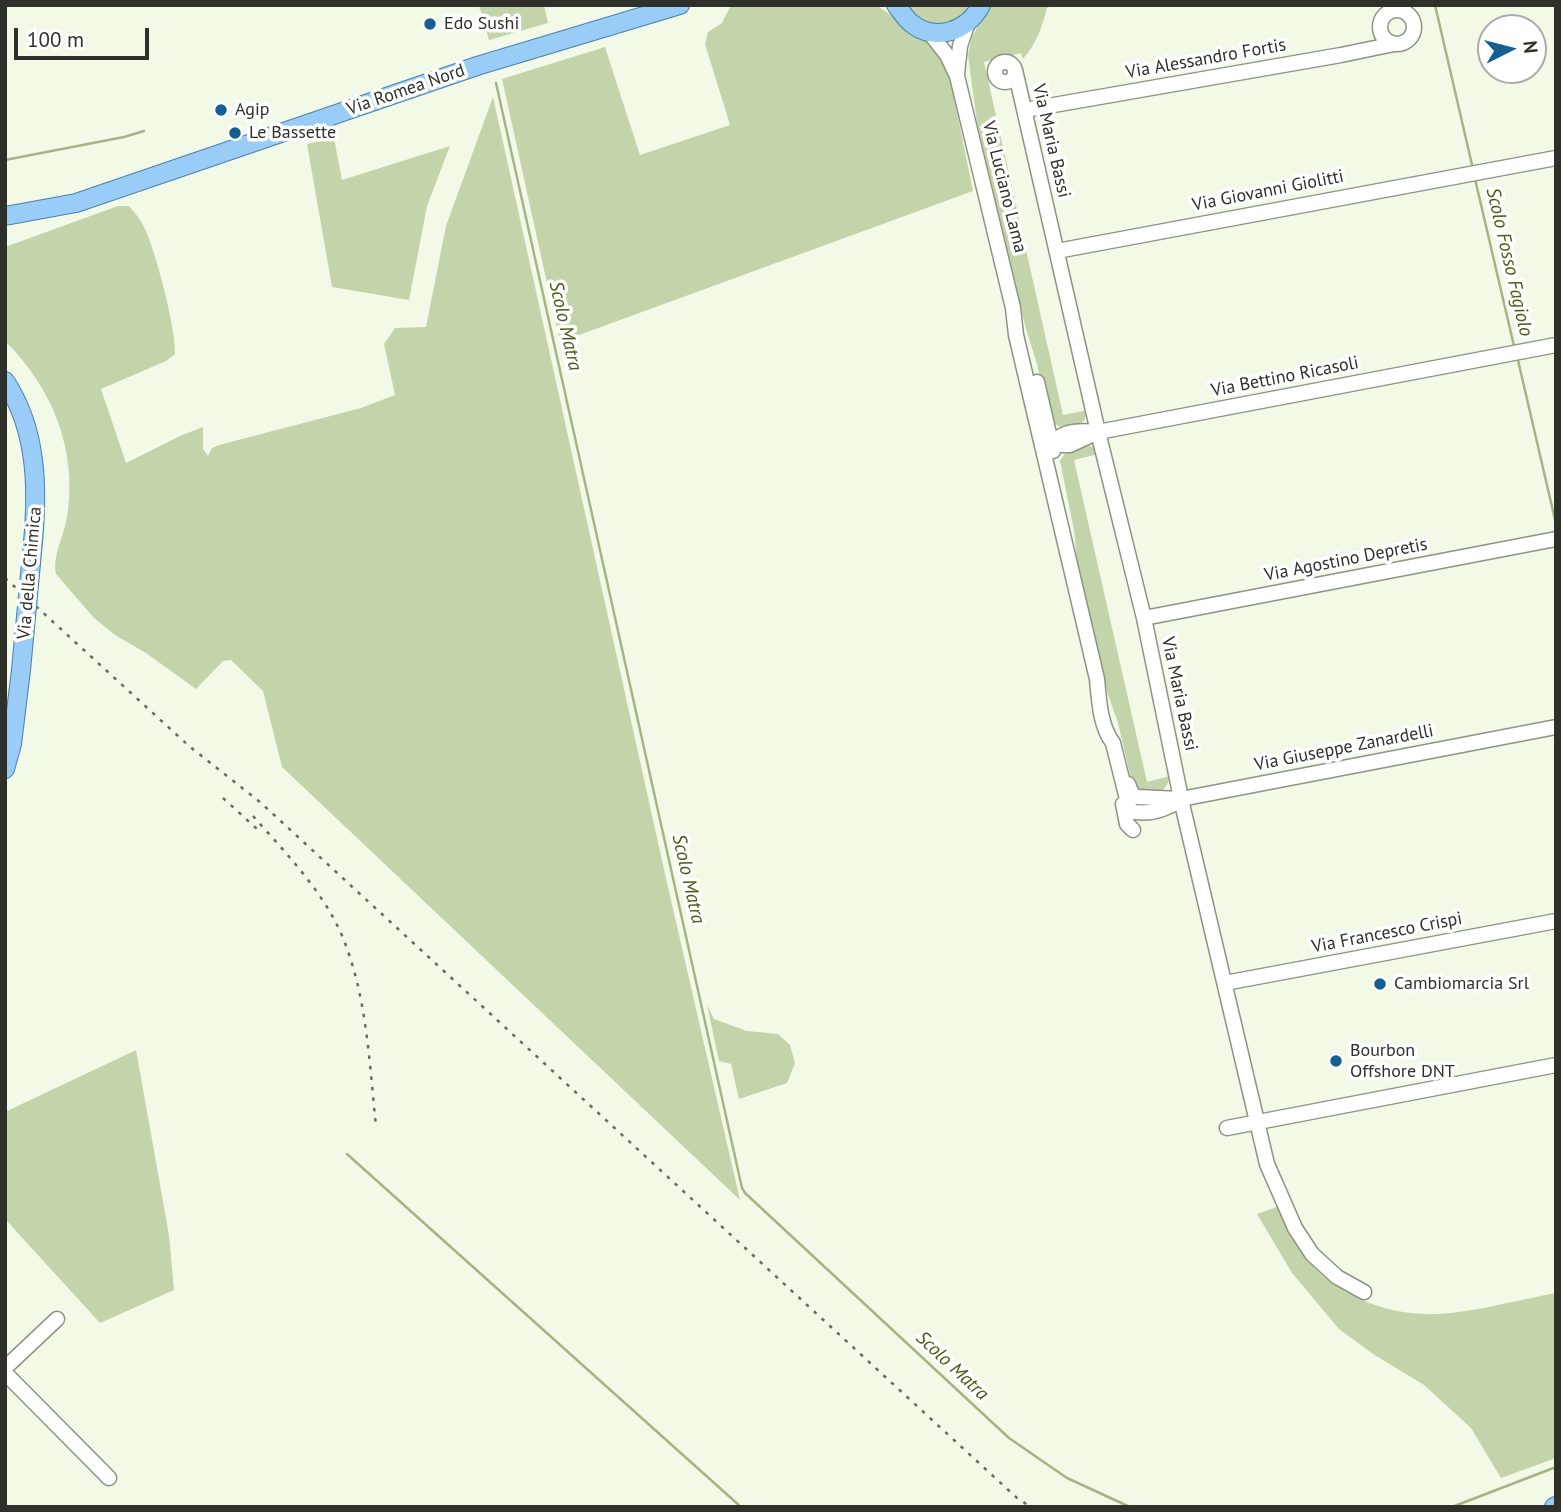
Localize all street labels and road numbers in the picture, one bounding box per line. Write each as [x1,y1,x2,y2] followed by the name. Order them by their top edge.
[1124,34,1288,84] street label: Via Alessandro Fortis
[344,60,468,120] street label: Via Romea Nord
[1027,82,1075,200] street label: Via Maria Bassi
[977,119,1031,255] street label: Via Luciano Lama
[1191,166,1345,216] street label: Via Giovanni Giolitti
[1209,352,1361,402] street label: Via Bettino Ricasoli
[13,506,47,640] street label: Via della Chimica
[1263,534,1429,586] street label: Via Agostino Depretis
[1156,635,1202,753] street label: Via Maria Bassi
[1253,720,1435,776] street label: Via Giuseppe Zanardelli
[1310,908,1464,958] street label: Via Francesco Crispi

